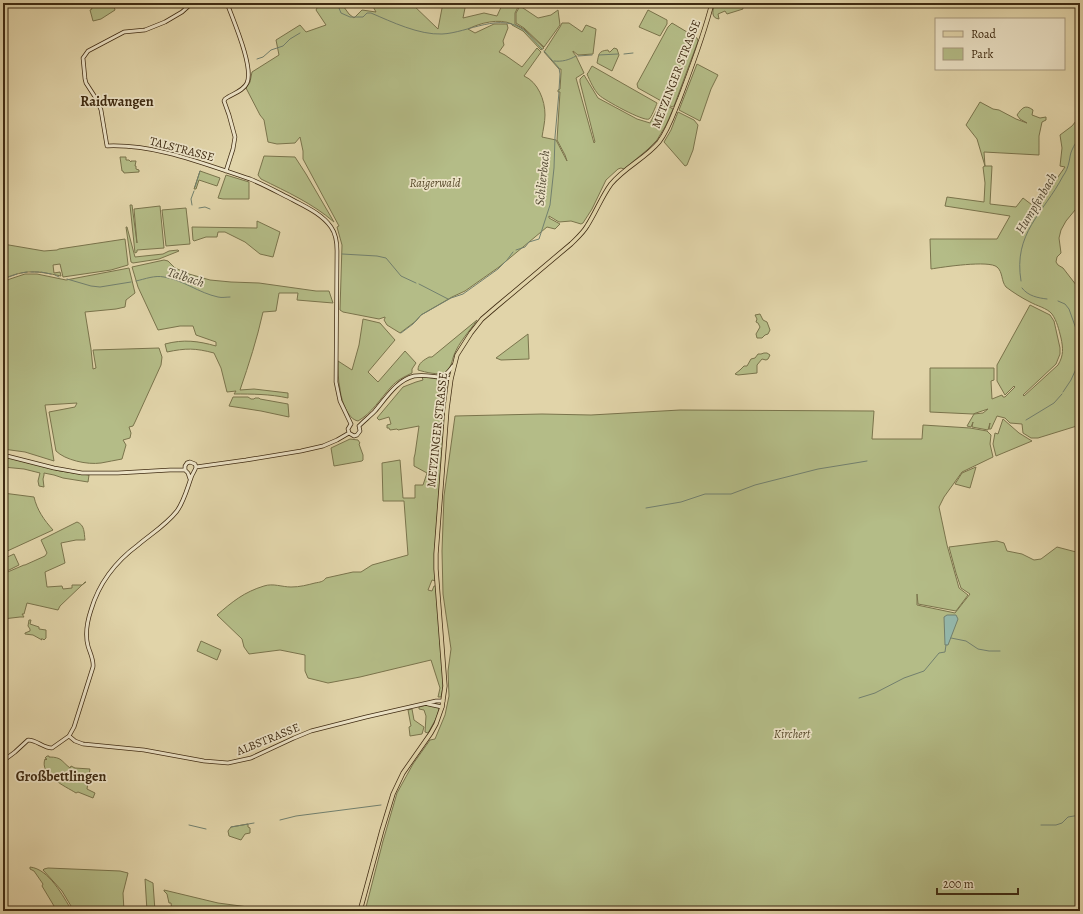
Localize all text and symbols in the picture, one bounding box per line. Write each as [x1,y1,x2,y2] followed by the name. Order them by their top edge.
[648,17,704,131] street label: METZINGER STRASSE
[935,18,1065,70] legend
[971,26,997,42] text: Road
[971,46,994,62] text: Park
[80,92,154,111] district label: Raidwangen
[148,133,216,165] street label: TALSTRASSE
[531,149,553,207] water label: Schlierbach
[1011,169,1061,237] water label: Humpfenbach
[410,175,461,191] park label: Raigerwald
[165,263,207,291] water label: Talbach
[423,372,451,488] street label: METZINGER STRASSE
[233,719,302,759] street label: ALBSTRASSE
[774,726,811,742] park label: Kirchert
[16,767,106,786] district label: Großbettlingen
[937,870,1018,896] scale bar
[943,876,974,892] text: 200 m

